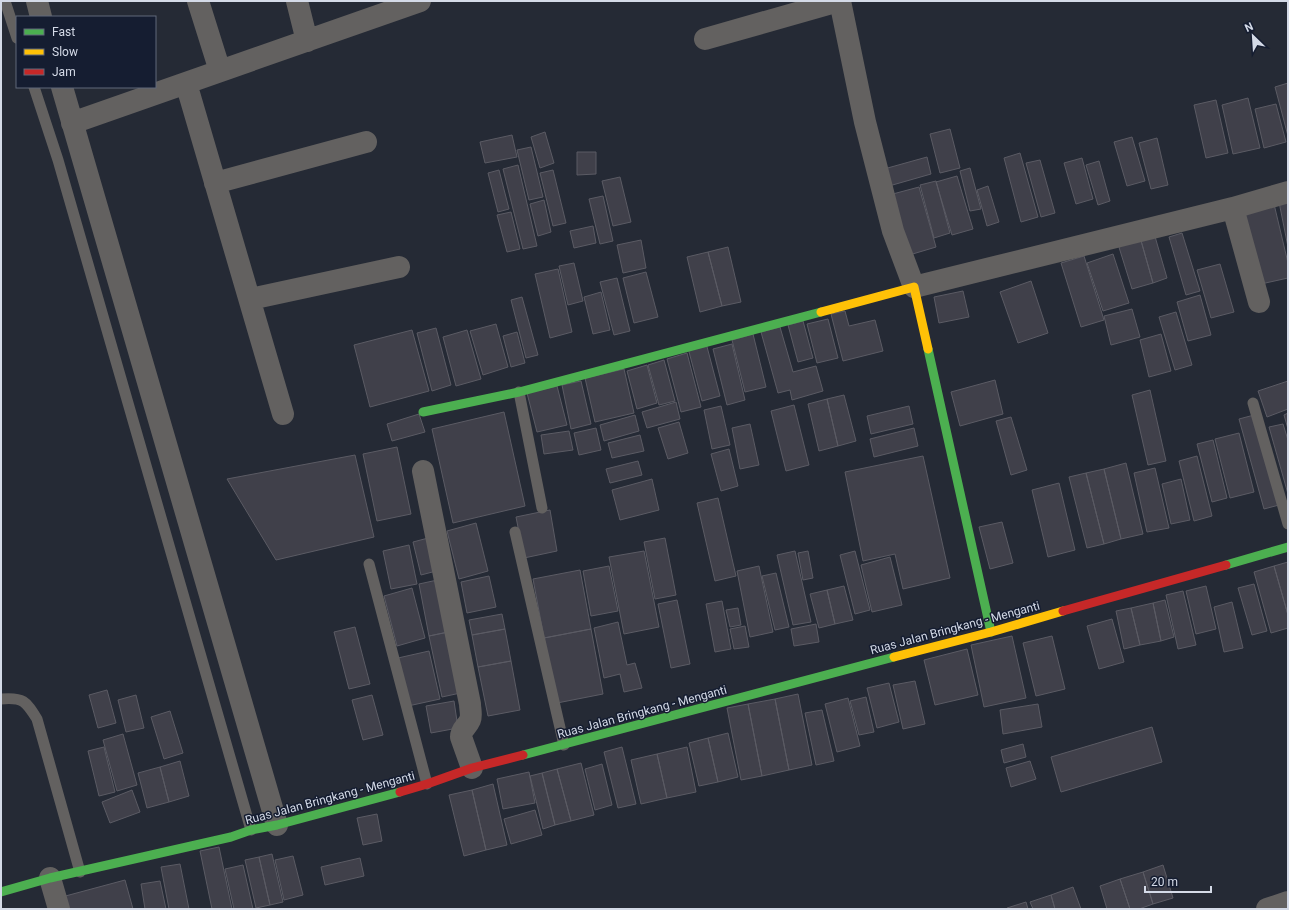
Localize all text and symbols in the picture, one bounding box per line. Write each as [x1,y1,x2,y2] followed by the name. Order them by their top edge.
[16,16,156,88] legend
[1233,16,1273,56] north arrow
[1243,20,1255,35] text: N
[52,25,75,39] text: Fast
[52,45,78,59] text: Slow
[52,65,76,79] text: Jam
[869,599,1041,657] street label: Ruas Jalan Bringkang - Menganti
[556,683,728,741] street label: Ruas Jalan Bringkang - Menganti
[244,769,416,827] street label: Ruas Jalan Bringkang - Menganti
[1145,868,1211,894] scale bar
[1151,875,1178,889] text: 20 m

